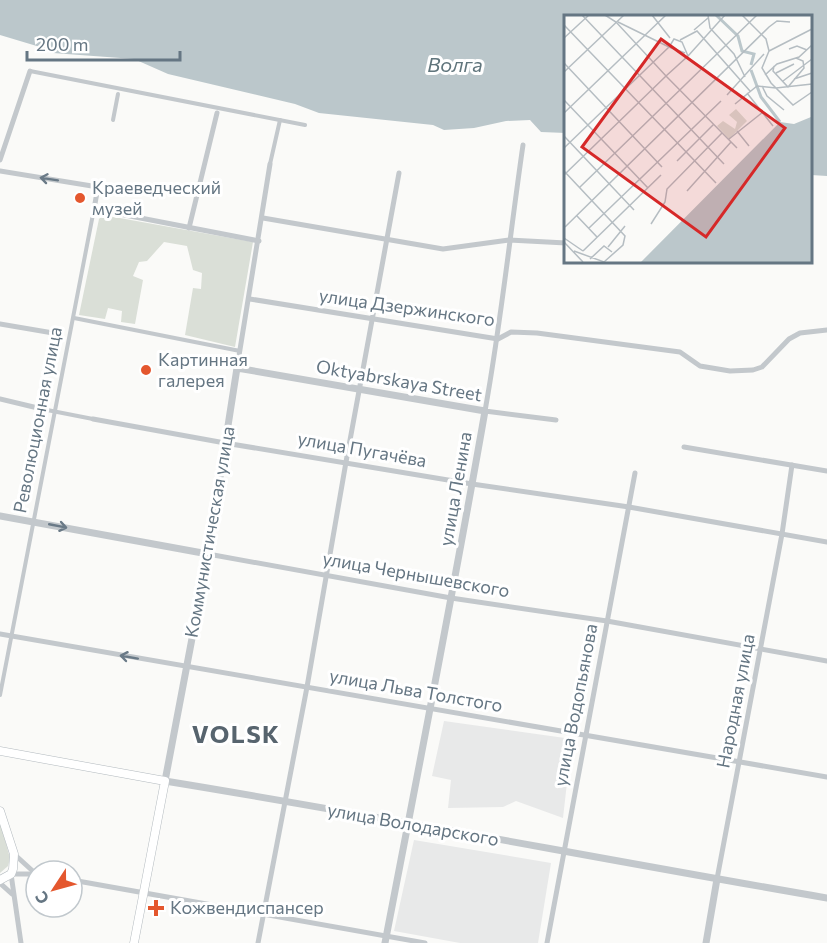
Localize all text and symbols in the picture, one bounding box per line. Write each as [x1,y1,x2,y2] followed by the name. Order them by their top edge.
[564,15,812,262] inset map
[27,24,180,62] scale bar
[36,33,89,55] text: 200 m
[427,52,483,76] water label: Волга
[39,173,59,184] one-way arrow
[92,176,221,219] place label: Краеведческий музей
[73,191,87,205] marker: Краеведческий музей
[318,284,497,330] street label: улица Дзержинского
[8,325,66,515] street label: Революционная улица
[158,348,248,391] place label: Картинная галерея
[315,355,484,405] street label: Oktyabrskaya Street
[139,363,153,377] marker: Картинная галерея
[180,424,238,639] street label: Коммунистическая улица
[296,427,428,471] street label: улица Пугачёва
[434,430,476,548] street label: улица Ленина
[47,521,67,532] one-way arrow
[321,547,511,601] street label: улица Чернышевского
[548,622,602,788] street label: улица Водопьянова
[711,632,759,770] street label: Народная улица
[119,651,139,662] one-way arrow
[328,664,504,716] street label: улица Льва Толстого
[192,719,280,748] district label: VOLSK
[326,798,501,850] street label: улица Володарского
[24,859,84,919] north arrow
[31,888,52,908] text: С
[170,896,324,918] place label: Кожвендиспансер
[147,899,165,917] marker: Кожвендиспансер

